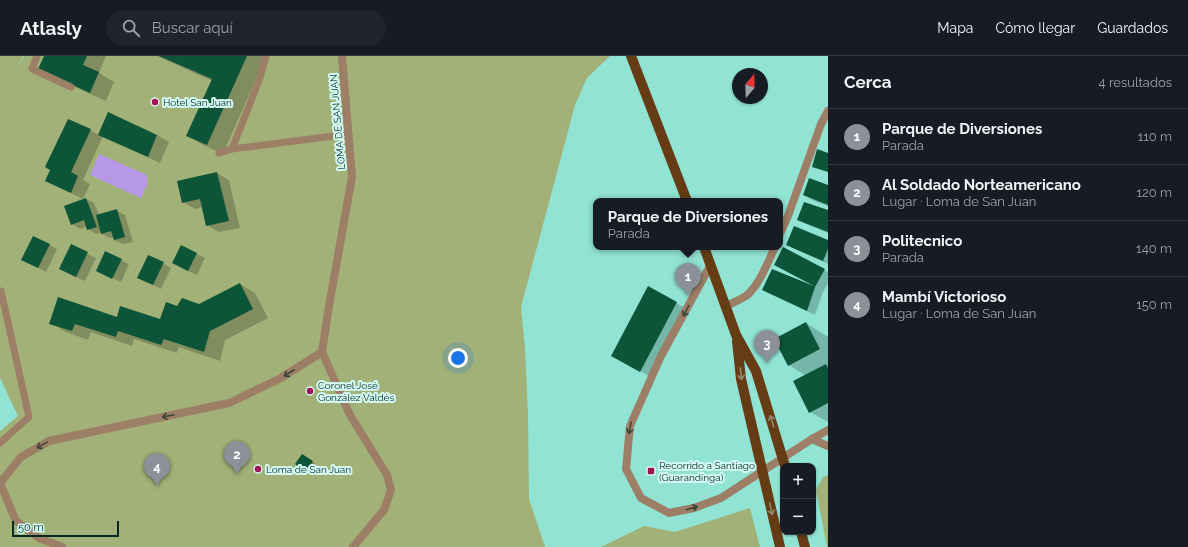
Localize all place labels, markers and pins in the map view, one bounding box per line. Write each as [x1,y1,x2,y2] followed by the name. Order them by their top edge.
[150,97,160,107] marker: Hotel San Juan
[163,97,232,108] place label: Hotel San Juan
[675,263,701,296] pin: 1
[754,330,780,363] pin: 3
[318,380,394,403] place label: Coronel José González Valdés
[305,386,315,396] marker: Coronel José González Valdés
[224,441,250,474] pin: 2
[144,453,170,486] pin: 4
[659,460,755,483] place label: Recorrido a Santiago (Guarandinga)
[253,464,263,474] marker: Loma de San Juan
[266,464,351,475] place label: Loma de San Juan
[646,466,656,476] marker: Recorrido a Santiago (Guarandinga)

